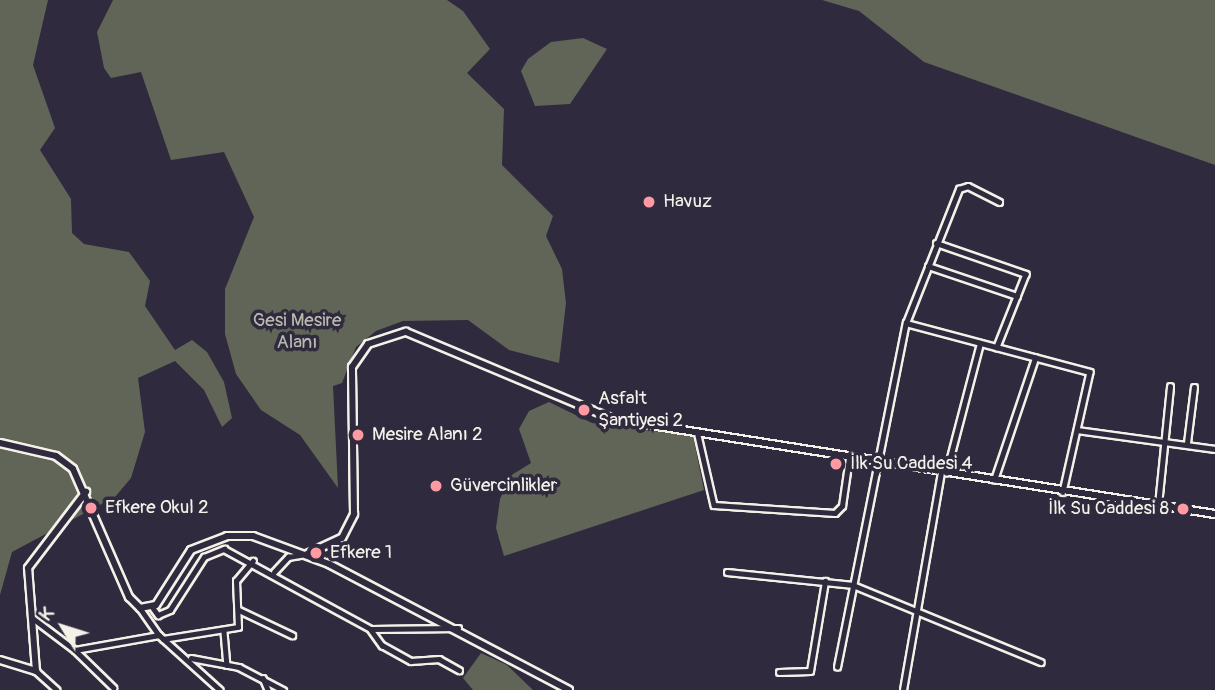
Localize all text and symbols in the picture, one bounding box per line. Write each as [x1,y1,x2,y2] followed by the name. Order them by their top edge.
[663,191,712,213] place label: Havuz
[641,194,657,210] marker: Havuz
[253,310,341,354] park label: Gesi Mesire Alanı
[598,388,683,432] place label: Asfalt Şantiyesi 2
[576,402,592,418] marker: Asfalt Şantiyesi 2
[372,424,483,446] place label: Mesire Alanı 2
[350,427,366,443] marker: Mesire Alanı 2
[850,453,972,475] place label: İlk Su Caddesi 4
[828,456,844,472] marker: İlk Su Caddesi 4
[450,475,557,497] place label: Güvercinlikler
[428,478,444,494] marker: Güvercinlikler
[105,497,209,519] place label: Efkere Okul 2
[1048,498,1169,520] place label: İlk Su Caddesi 8
[83,500,99,516] marker: Efkere Okul 2
[1175,501,1191,517] marker: İlk Su Caddesi 8
[330,542,392,564] place label: Efkere 1
[308,545,324,561] marker: Efkere 1
[28,592,98,662] north arrow
[33,602,59,626] text: K

